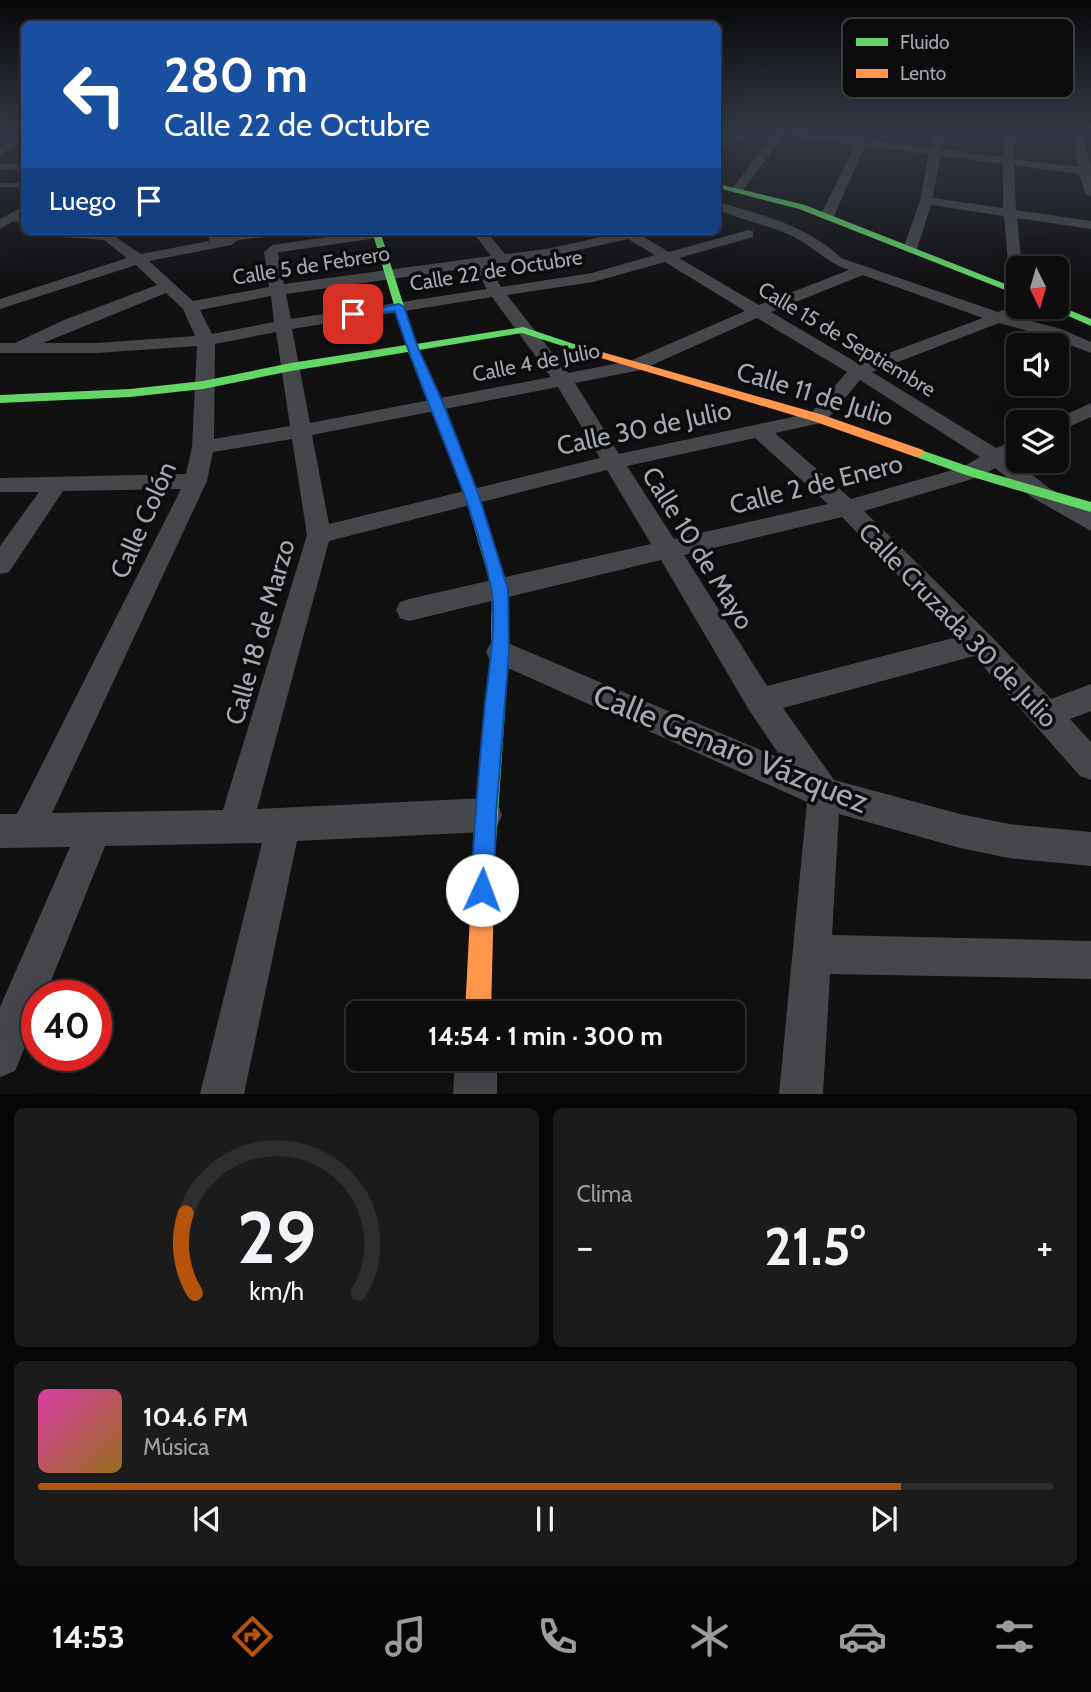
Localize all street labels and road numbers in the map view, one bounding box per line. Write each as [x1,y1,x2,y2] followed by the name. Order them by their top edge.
[231,240,391,290] street label: Calle 5 de Febrero
[408,244,584,296] street label: Calle 22 de Octubre
[754,276,940,402] street label: Calle 15 de Septiembre
[470,337,602,387] street label: Calle 4 de Julio
[733,355,897,433] street label: Calle 11 de Julio
[554,394,734,462] street label: Calle 30 de Julio
[726,447,906,521] street label: Calle 2 de Enero
[103,457,183,583] street label: Calle Colón
[635,461,761,635] street label: Calle 10 de Mayo
[852,516,1064,734] street label: Calle Cruzada 30 de Julio
[218,536,302,728] street label: Calle 18 de Marzo
[588,675,874,821] street label: Calle Genaro Vázquez

